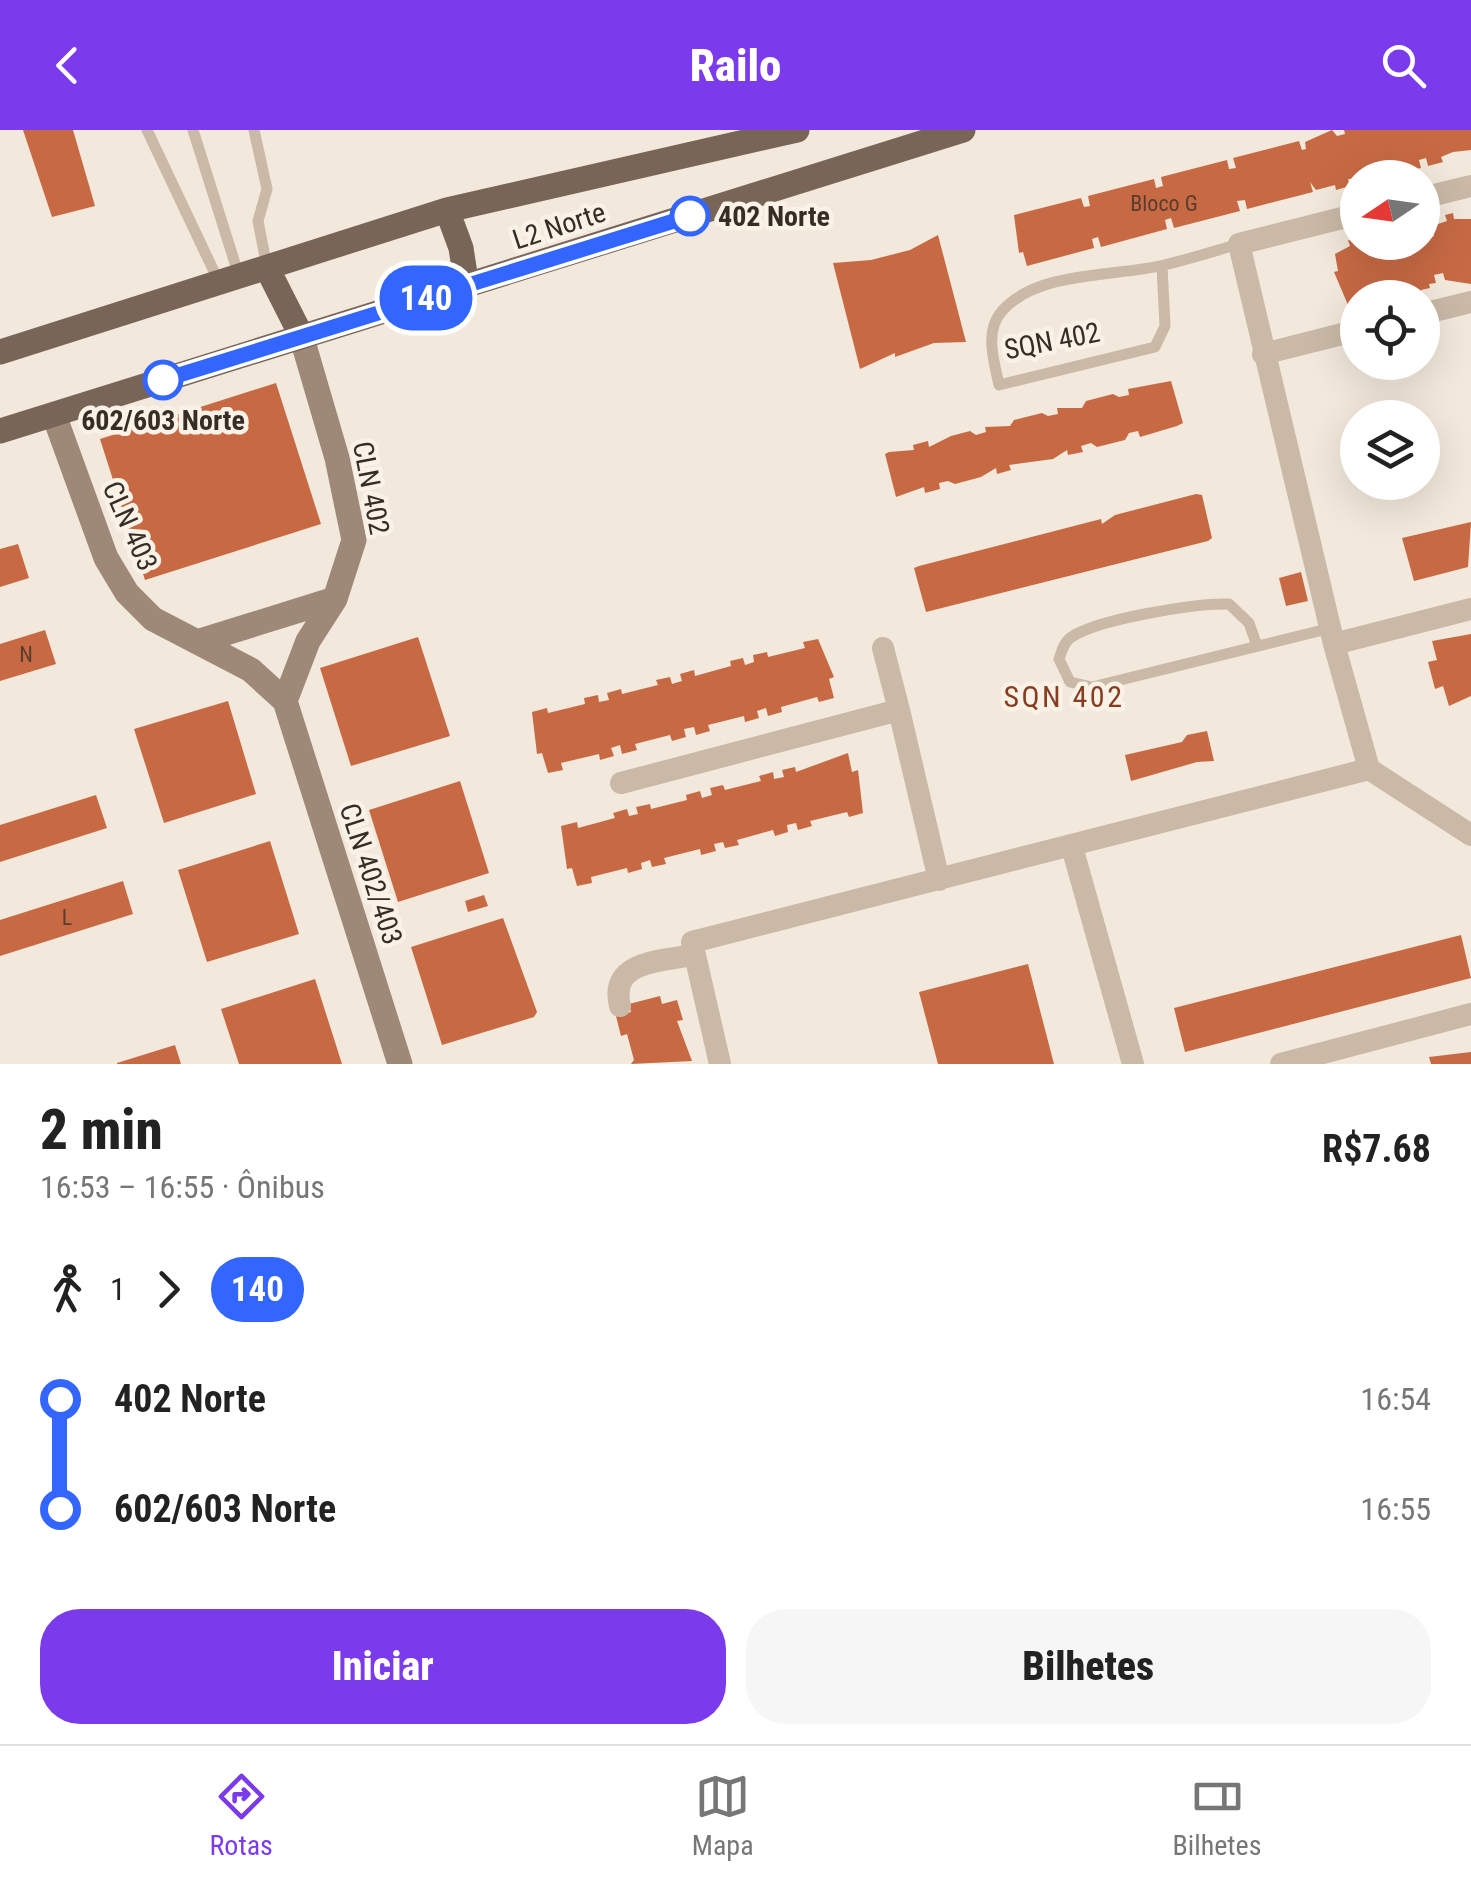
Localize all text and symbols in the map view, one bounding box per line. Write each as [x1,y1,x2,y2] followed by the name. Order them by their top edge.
[40,38,95,93] icon: back
[1376,38,1431,93] icon: search
[690,39,781,92] text: Railo
[1340,160,1440,260] north arrow
[1340,160,1440,500] map controls
[1130,191,1198,216] house number: Bloco G
[508,196,610,256] street label: L2 Norte
[671,197,709,235] marker: 402 Norte
[718,200,830,233] place label: 402 Norte
[368,266,484,330] line badge: 140
[399,278,453,319] text: 140
[1340,280,1440,380] button: locate
[1001,316,1103,366] street label: SQN 402
[144,361,182,399] marker: 602/603 Norte
[1340,400,1440,500] button: layers
[81,404,245,437] place label: 602/603 Norte
[346,439,396,537] street label: CLN 402
[96,476,164,576] street label: CLN 403
[19,642,33,667] house number: N
[1004,679,1125,714] district label: SQN 402
[333,799,409,949] street label: CLN 402/403
[62,905,72,930] house number: L
[40,1098,163,1162] text: 2 min
[1322,1127,1431,1171] text: R$7.68
[40,1168,325,1206] text: 16:53 – 16:55 · Ônibus
[40,1262,95,1317] icon: walk
[141,1262,196,1317] icon: forward
[231,1269,284,1310] text: 140
[110,1270,126,1308] text: 1
[114,1377,266,1421] text: 402 Norte
[1360,1380,1431,1418] text: 16:54
[114,1487,336,1531] text: 602/603 Norte
[1360,1490,1431,1528] text: 16:55
[40,1609,726,1724] button: Iniciar
[746,1609,1431,1724] button: Bilhetes
[209,1769,273,1862] tab: Rotas
[692,1769,754,1862] tab: Mapa
[1173,1769,1262,1862] tab: Bilhetes

